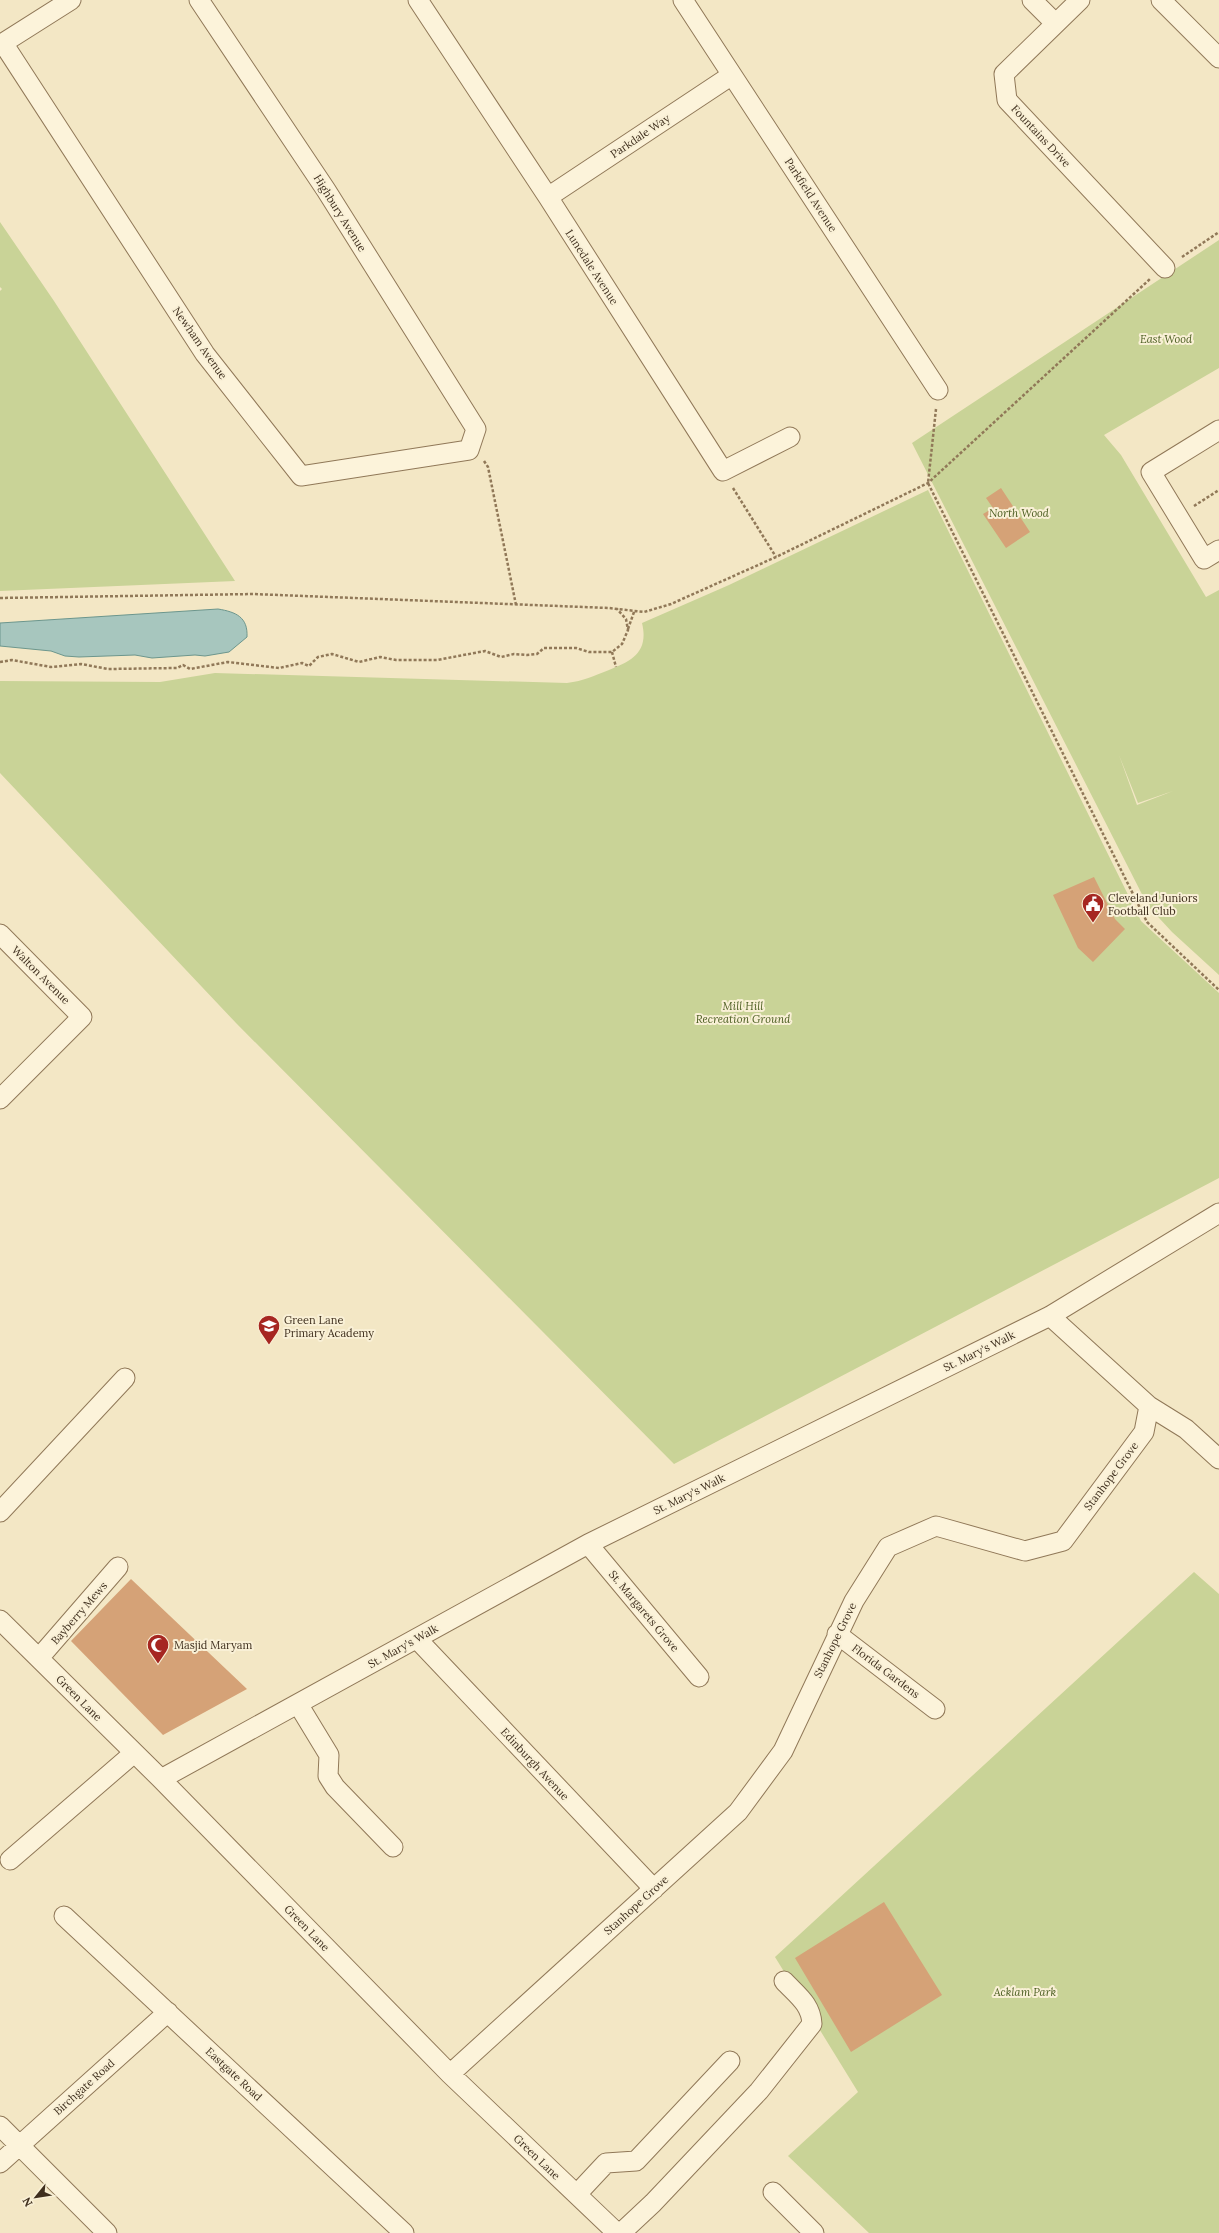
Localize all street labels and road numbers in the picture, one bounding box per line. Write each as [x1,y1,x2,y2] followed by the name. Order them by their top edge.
[1008,102,1074,170] street label: Fountains Drive
[608,111,673,161] street label: Parkdale Way
[782,155,840,235] street label: Parkfield Avenue
[311,172,369,254] street label: Highbury Avenue
[562,227,622,307] street label: Lunedale Avenue
[170,304,230,382] street label: Newham Avenue
[9,943,73,1007] street label: Walton Avenue
[941,1328,1017,1374] street label: St. Mary's Walk
[1081,1439,1141,1513] street label: Stanhope Grove
[651,1471,727,1517] street label: St. Mary's Walk
[606,1567,682,1655] street label: St. Margarets Grove
[48,1579,110,1647] street label: Bayberry Mews
[811,1600,859,1680] street label: Stanhope Grove
[366,1621,441,1671] street label: St. Mary's Walk
[849,1641,923,1701] street label: Florida Gardens
[53,1672,105,1724] street label: Green Lane
[498,1725,572,1803] street label: Edinburgh Avenue
[601,1872,671,1938] street label: Stanhope Grove
[281,1902,333,1954] street label: Green Lane
[203,2044,265,2104] street label: Eastgate Road
[51,2056,118,2118] street label: Birchgate Road
[511,2131,563,2183] street label: Green Lane

